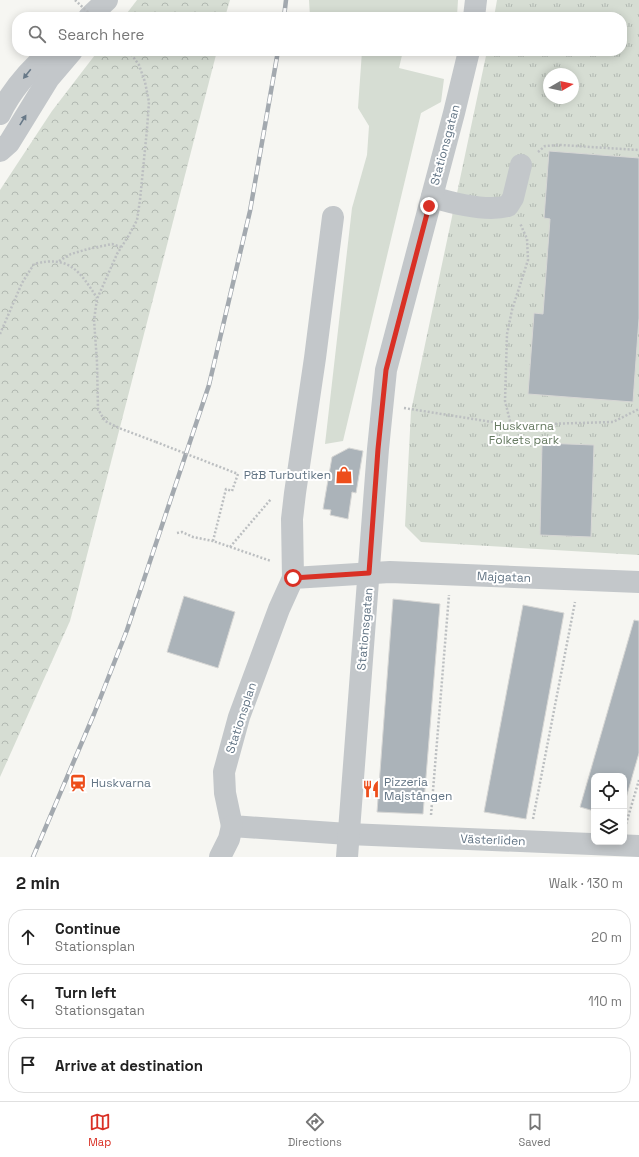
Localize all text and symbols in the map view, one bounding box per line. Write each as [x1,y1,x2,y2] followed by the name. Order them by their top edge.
[12,12,627,56] search box
[26,23,48,45] icon: search
[58,25,144,44] text: Search here
[23,68,32,79] one-way arrow
[543,68,579,104] north arrow
[427,103,463,187] street label: Stationsgatan
[19,115,27,125] one-way arrow
[420,197,438,215] route end
[489,418,560,448] park label: Huskvarna Folkets park
[334,465,354,485] shop icon: P&B Turbutiken
[244,467,331,483] place label: P&B Turbutiken
[477,568,531,586] street label: Majgatan
[284,569,302,587] route start
[353,587,377,671] street label: Stationsgatan
[222,680,260,756] street label: Stationsplan
[68,773,88,793] station icon: Huskvarna
[591,773,627,845] map controls
[591,773,627,809] button: locate
[384,774,452,804] place label: Pizzeria Majstången
[91,775,151,791] place label: Huskvarna
[361,779,381,799] restaurant icon: Pizzeria Majstången
[591,809,627,845] button: layers
[460,831,526,849] street label: Västerliden
[16,872,60,894] text: 2 min
[549,875,623,892] text: Walk · 130 m
[55,919,121,938] text: Continue
[17,926,39,948] icon: ahead
[591,929,622,946] text: 20 m
[55,938,135,955] text: Stationsplan
[55,983,117,1002] text: Turn left
[17,990,39,1012] icon: left
[588,993,622,1010] text: 110 m
[55,1002,145,1019] text: Stationsgatan
[17,1054,39,1076] icon: arrive
[55,1056,203,1075] text: Arrive at destination
[88,1111,111,1149] tab: Map
[288,1111,342,1149] tab: Directions
[519,1111,551,1149] tab: Saved

